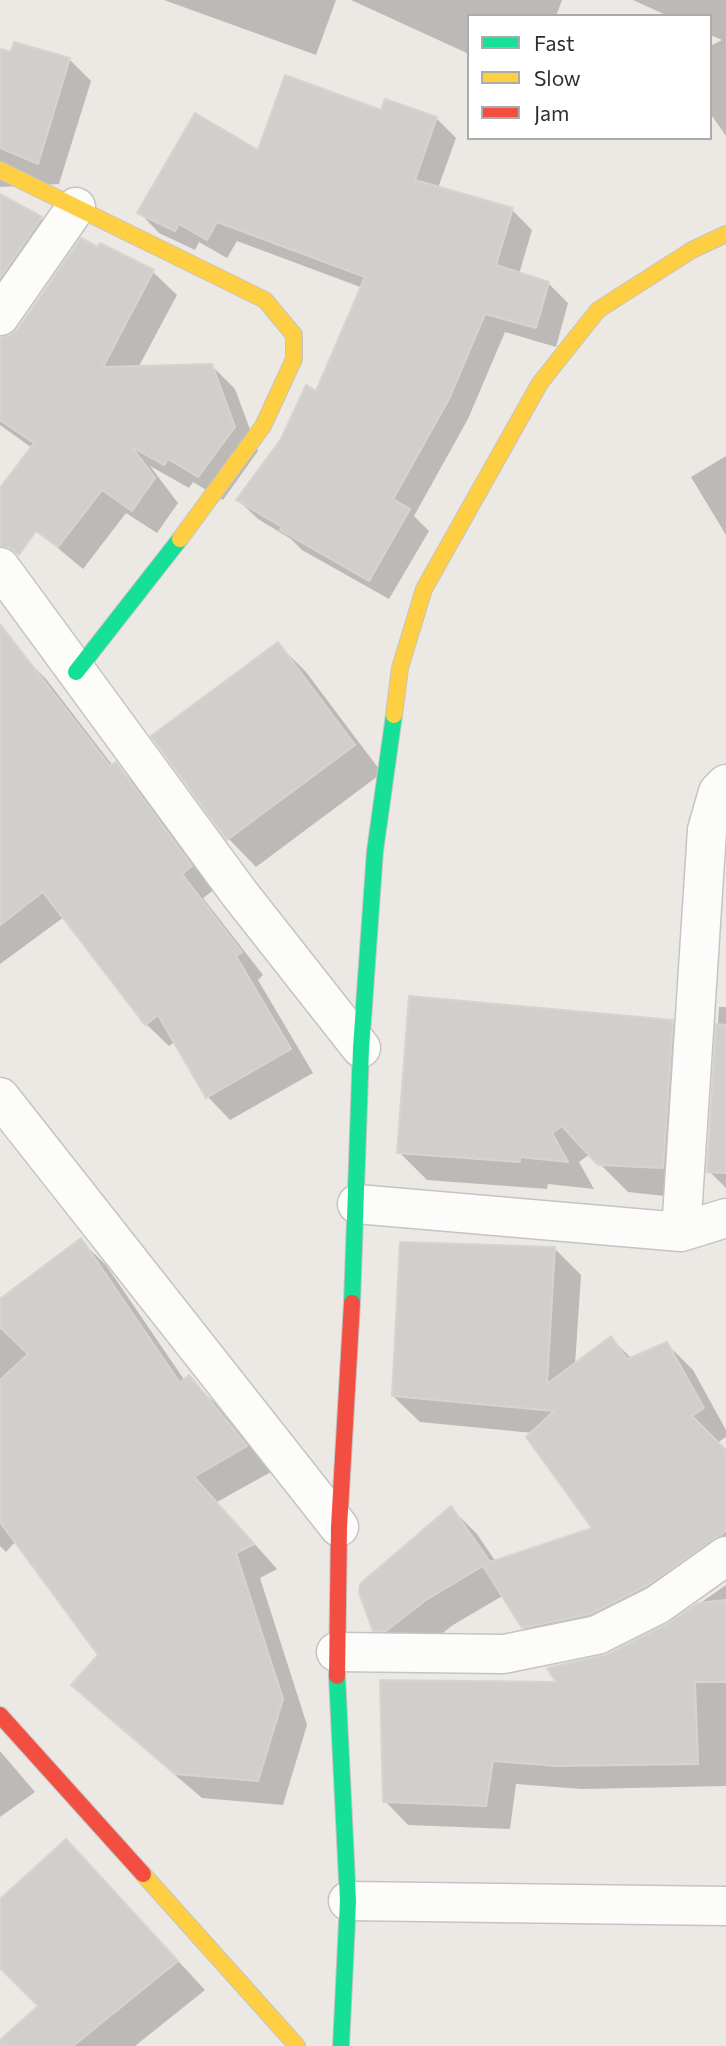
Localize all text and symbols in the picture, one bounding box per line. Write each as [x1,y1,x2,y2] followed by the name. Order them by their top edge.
[467,14,712,140] legend
[534,30,575,55] text: Fast
[534,65,581,90] text: Slow
[534,100,569,125] text: Jam

